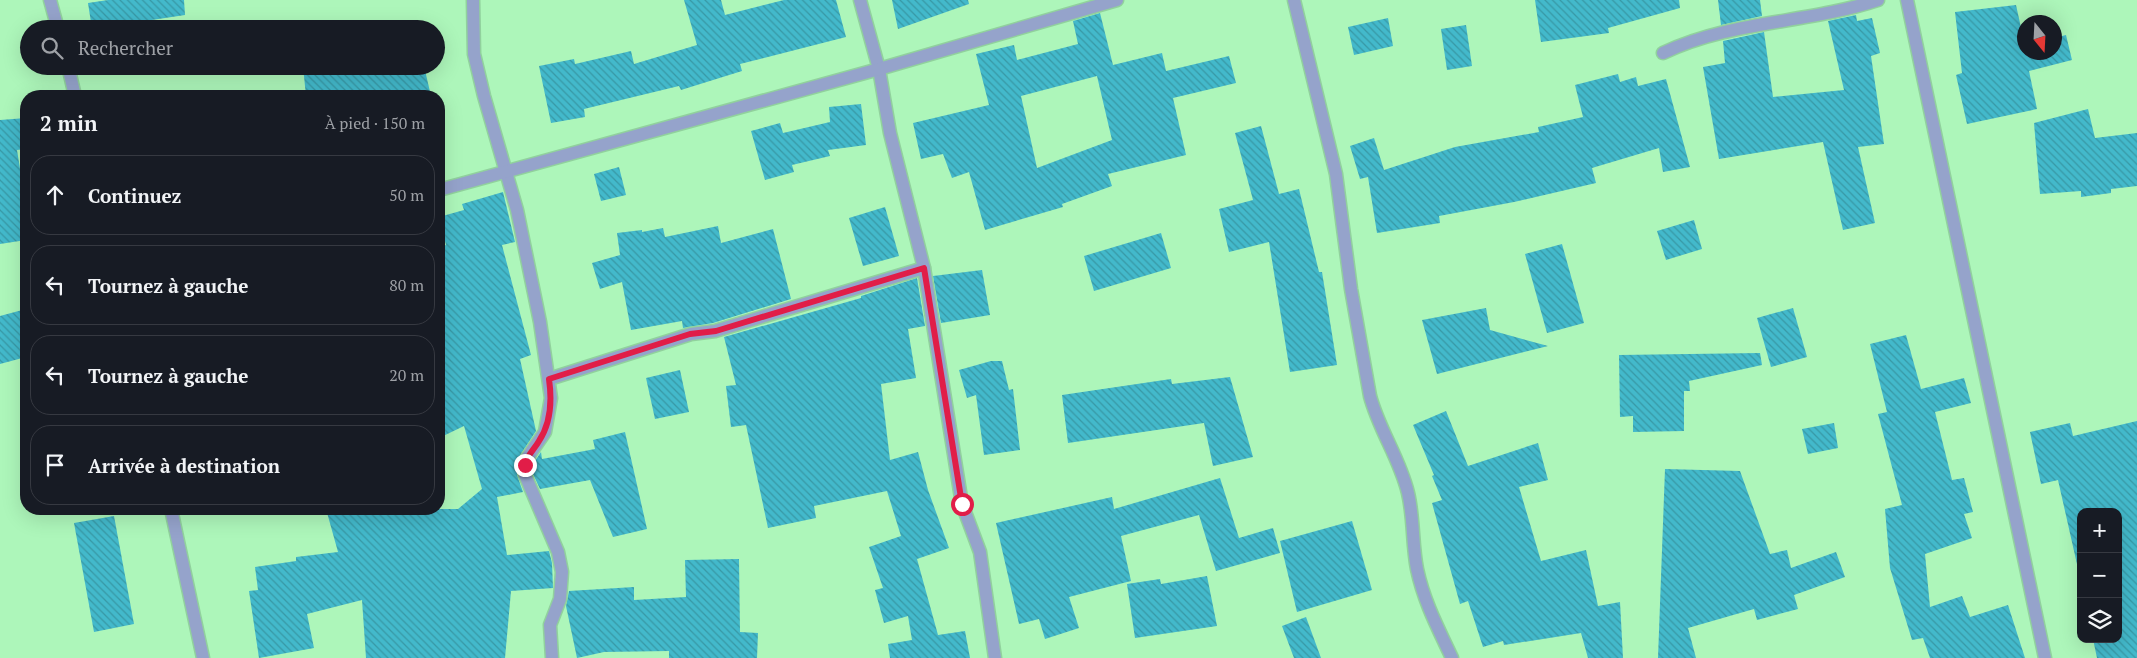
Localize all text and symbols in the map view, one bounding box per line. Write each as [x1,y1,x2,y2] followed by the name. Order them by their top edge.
[2017,15,2062,60] north arrow
[20,20,445,75] search box
[38,34,66,62] icon: search
[78,35,173,60] text: Rechercher
[40,109,97,137] text: 2 min
[325,112,425,134] text: À pied · 150 m
[41,181,69,209] icon: ahead
[88,183,181,208] text: Continuez
[389,184,424,206] text: 50 m
[41,271,69,299] icon: left
[88,273,249,298] text: Tournez à gauche
[389,274,424,296] text: 80 m
[41,361,69,389] icon: left
[88,363,249,388] text: Tournez à gauche
[389,364,424,386] text: 20 m
[41,451,69,479] icon: arrive
[88,453,280,478] text: Arrivée à destination
[514,454,537,477] route end
[951,493,974,516] route start
[2077,508,2122,643] map controls
[2077,508,2122,553] button: +
[2077,553,2122,598] button: −
[2077,598,2122,643] button: layers

